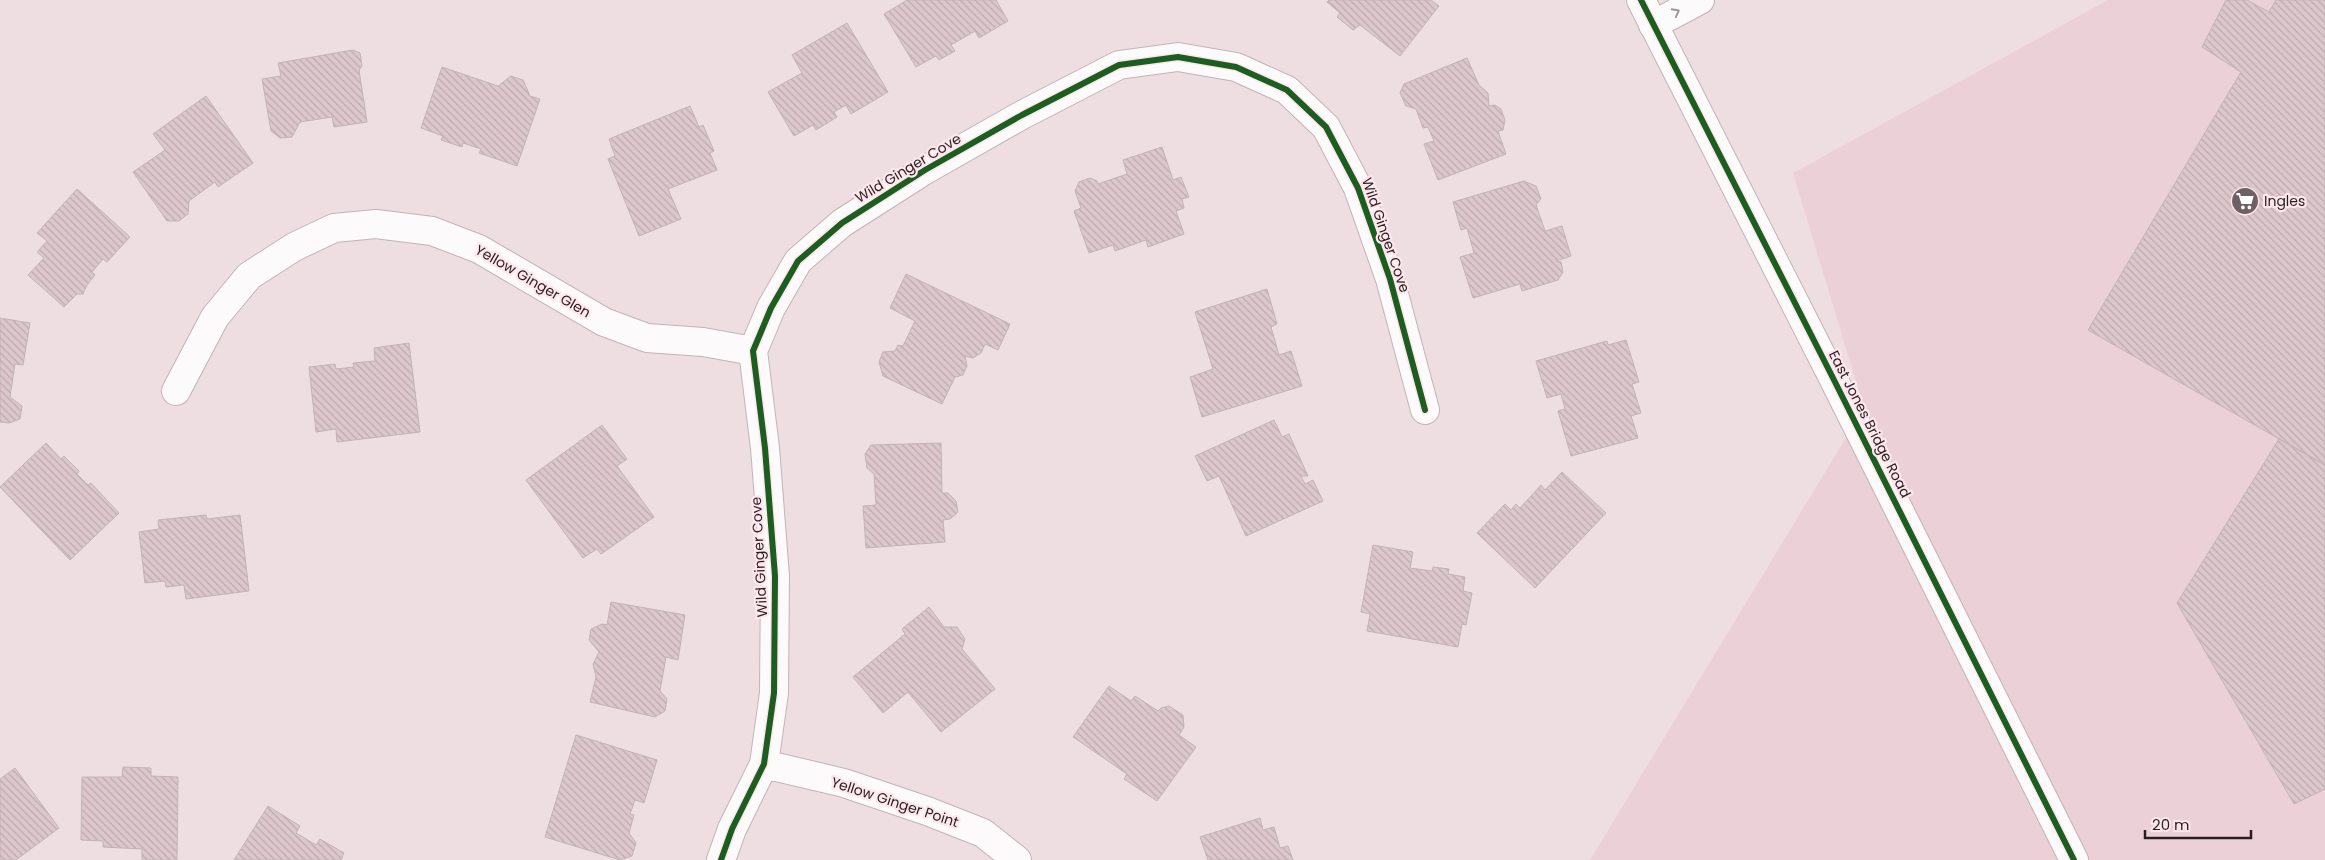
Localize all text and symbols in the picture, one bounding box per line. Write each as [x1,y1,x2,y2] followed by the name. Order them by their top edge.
[1671,8,1680,18] one-way arrow
[851,128,965,208] street label: Wild Ginger Cove
[1357,175,1415,295] street label: Wild Ginger Cove
[2230,186,2260,216] supermarket icon: Ingles
[2264,191,2305,211] place label: Ingles
[472,240,594,322] street label: Yellow Ginger Glen
[1824,347,1916,501] street label: East Jones Bridge Road
[746,496,772,618] street label: Wild Ginger Cove
[829,772,961,832] street label: Yellow Ginger Point
[2145,808,2251,840] scale bar
[2152,814,2190,835] text: 20 m

